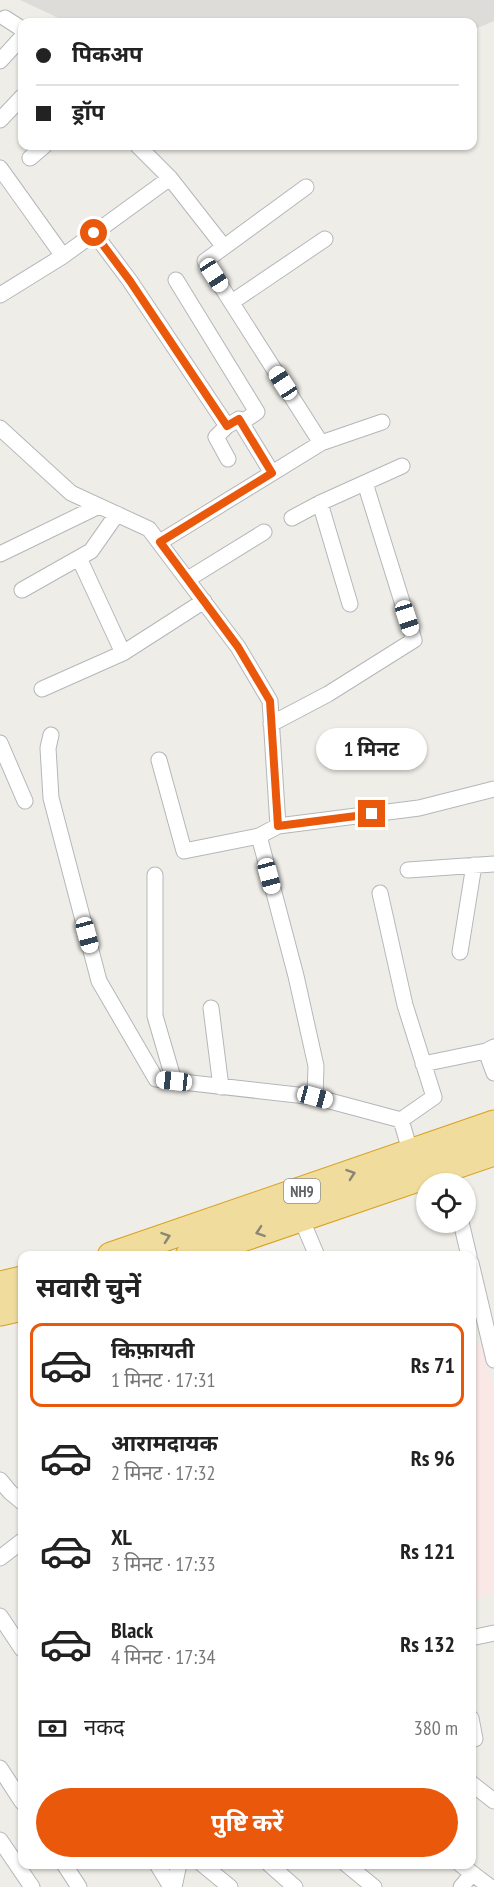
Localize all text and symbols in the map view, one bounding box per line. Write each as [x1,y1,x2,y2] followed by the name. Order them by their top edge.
[72,40,143,68] text: पिकअप
[72,98,105,126] text: ड्रॉप
[80,219,107,246] route start
[197,255,231,295] car
[266,363,300,403] car
[393,598,421,638] car
[316,727,428,769] callout: 1 मिनट
[344,736,399,762] text: 1 मिनट
[358,800,385,827] route end
[256,856,282,896] car
[74,915,100,955] car
[155,1070,193,1092] car
[295,1084,335,1110] car
[345,1169,356,1182] one-way arrow
[416,1173,476,1233] map controls
[416,1173,476,1233] button: locate
[284,1179,320,1203] road number: NH9
[255,1224,266,1237] one-way arrow
[160,1231,171,1244] one-way arrow
[36,1270,141,1304] text: सवारी चुनें
[111,1336,195,1364] text: किफ़ायती
[39,1338,93,1392] icon: car
[411,1351,455,1379] text: Rs 71
[111,1367,215,1393] text: 1 मिनट · 17:31
[111,1429,218,1457] text: आरामदायक
[39,1431,93,1485] icon: car
[411,1444,455,1472] text: Rs 96
[111,1460,215,1486] text: 2 मिनट · 17:32
[111,1523,132,1551] text: XL
[39,1524,93,1578] icon: car
[400,1537,455,1565] text: Rs 121
[111,1551,215,1577] text: 3 मिनट · 17:33
[111,1616,153,1644] text: Black
[39,1617,93,1671] icon: car
[400,1630,455,1658] text: Rs 132
[111,1644,215,1670] text: 4 मिनट · 17:34
[36,1712,69,1745] icon: cash
[84,1713,125,1741] text: नकद
[414,1715,458,1741] text: 380 m
[36,1788,458,1857] button: पुष्टि करें

